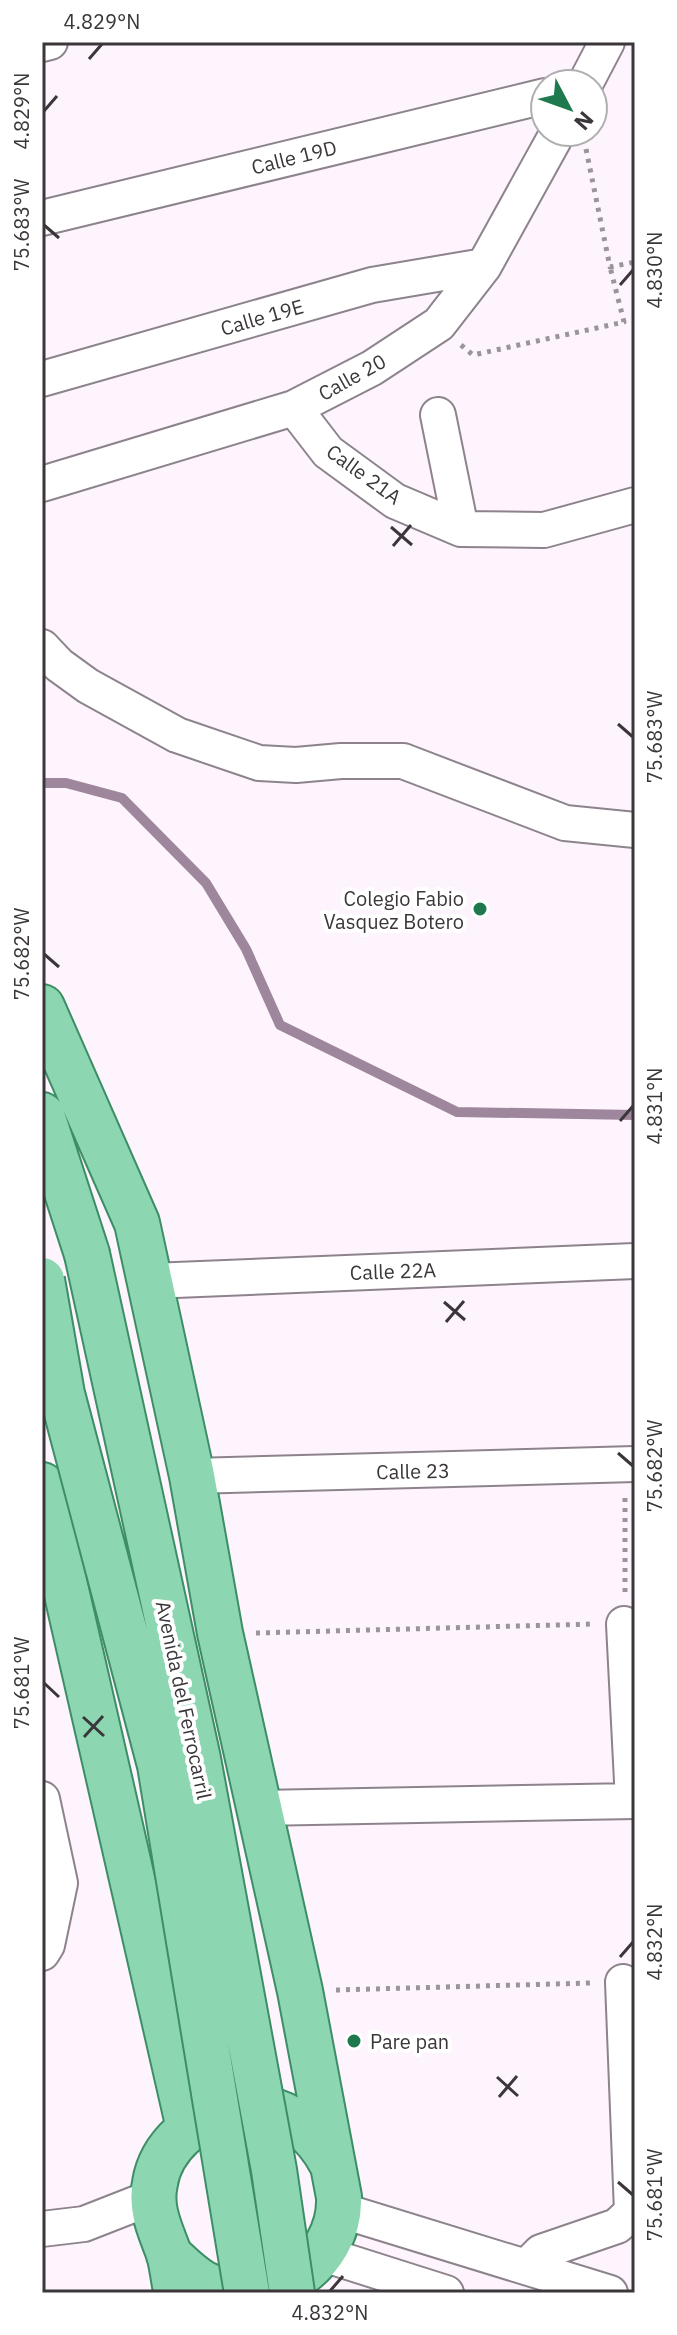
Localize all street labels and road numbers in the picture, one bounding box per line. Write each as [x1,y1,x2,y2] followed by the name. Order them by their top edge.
[249,133,339,181] street label: Calle 19D
[217,292,307,342] street label: Calle 19E
[313,347,391,407] street label: Calle 20
[321,438,407,510] street label: Calle 21A
[349,1256,437,1286] street label: Calle 22A
[376,1457,450,1485] street label: Calle 23
[150,1598,218,1802] street label: Avenida del Ferrocarril

